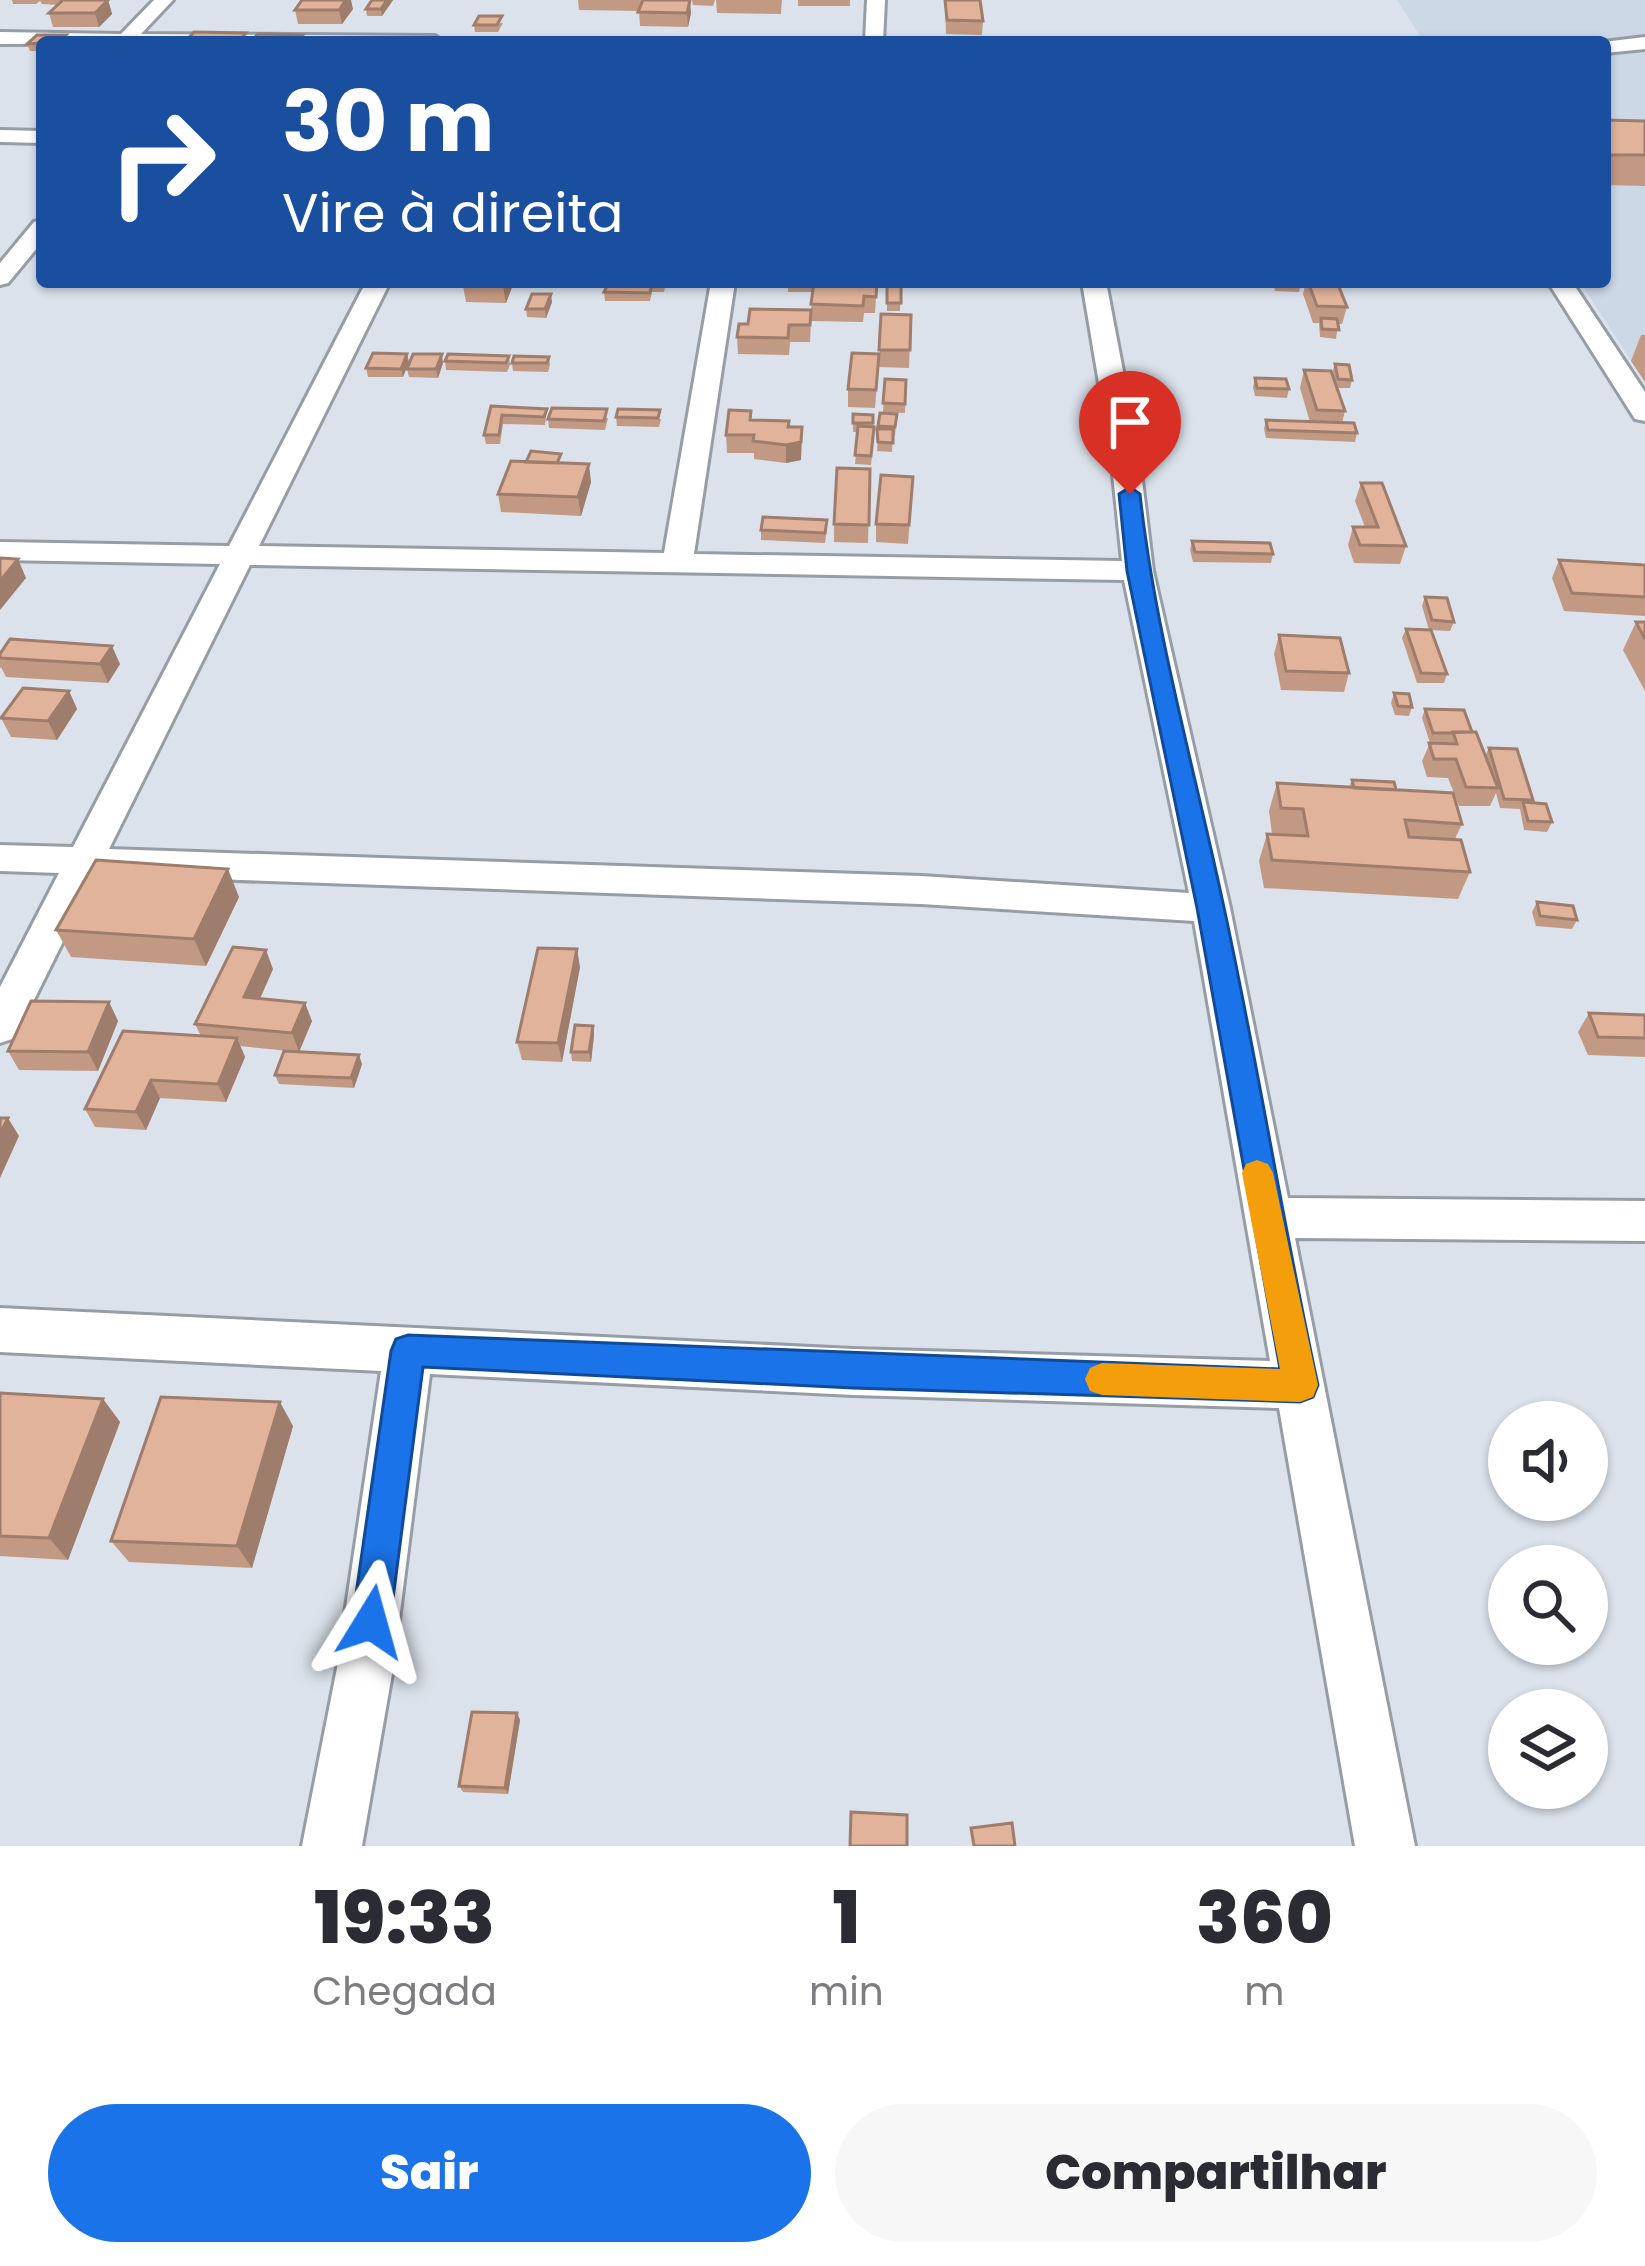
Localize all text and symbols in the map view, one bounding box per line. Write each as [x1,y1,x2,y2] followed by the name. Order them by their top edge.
[282,63,494,180] text: 30 m
[84,84,240,240] icon: right
[282,175,624,251] text: Vire à direita
[1079,371,1181,494] pin
[1097,389,1163,455] icon: arrive
[1488,1401,1608,1809] map controls
[1488,1401,1608,1521] button: sound
[1488,1545,1608,1665] button: search
[308,1559,434,1685] position arrow
[1488,1689,1608,1809] button: layers
[314,1867,495,1968] text: 19:33
[832,1867,860,1968] text: 1
[1196,1867,1333,1968] text: 360
[312,1964,497,2019] text: Chegada
[809,1964,884,2019] text: min
[1244,1964,1284,2019] text: m
[48,2104,811,2242] button: Sair
[835,2104,1597,2242] button: Compartilhar

